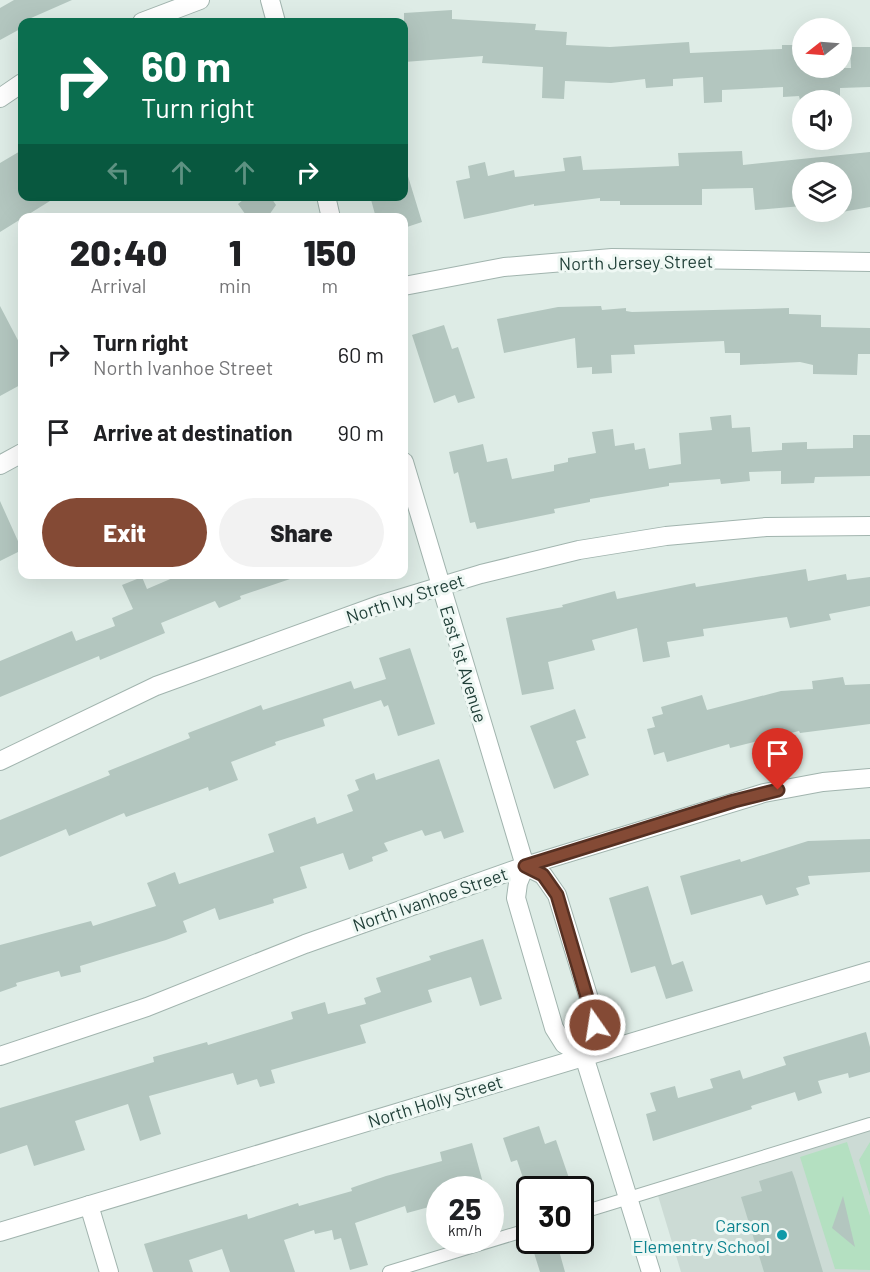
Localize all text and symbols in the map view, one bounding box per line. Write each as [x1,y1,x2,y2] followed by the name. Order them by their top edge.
[792,18,852,78] north arrow
[792,18,852,222] map controls
[141,40,231,90] text: 60 m
[42,42,120,120] icon: right
[792,90,852,150] button: sound
[141,91,255,123] text: Turn right
[102,156,135,189] icon: left
[165,156,198,189] icon: ahead
[228,156,261,189] icon: ahead
[291,156,324,189] icon: right
[792,162,852,222] button: layers
[70,230,167,273] text: 20:40
[229,230,242,273] text: 1
[303,230,356,273] text: 150
[559,250,713,274] street label: North Jersey Street
[91,273,146,297] text: Arrival
[219,273,251,297] text: min
[321,273,338,297] text: m
[93,329,188,355] text: Turn right
[42,338,75,371] icon: right
[338,341,384,367] text: 60 m
[93,355,273,379] text: North Ivanhoe Street
[42,416,75,449] icon: arrive
[93,419,292,445] text: Arrive at destination
[338,419,384,445] text: 90 m
[42,498,207,567] button: Exit
[219,498,384,567] button: Share
[343,569,467,627] street label: North Ivy Street
[436,603,492,725] street label: East 1st Avenue
[752,728,803,790] pin
[761,737,794,770] icon: arrive
[350,862,510,936] street label: North Ivanhoe Street
[563,993,627,1057] position arrow
[365,1070,505,1132] street label: North Holly Street
[516,1176,594,1254] speed limit sign: 30
[449,1190,481,1226] text: 25
[633,1214,770,1257] place label: Carson Elementry School
[448,1221,482,1239] text: km/h
[775,1228,789,1242] marker: Carson Elementry School

